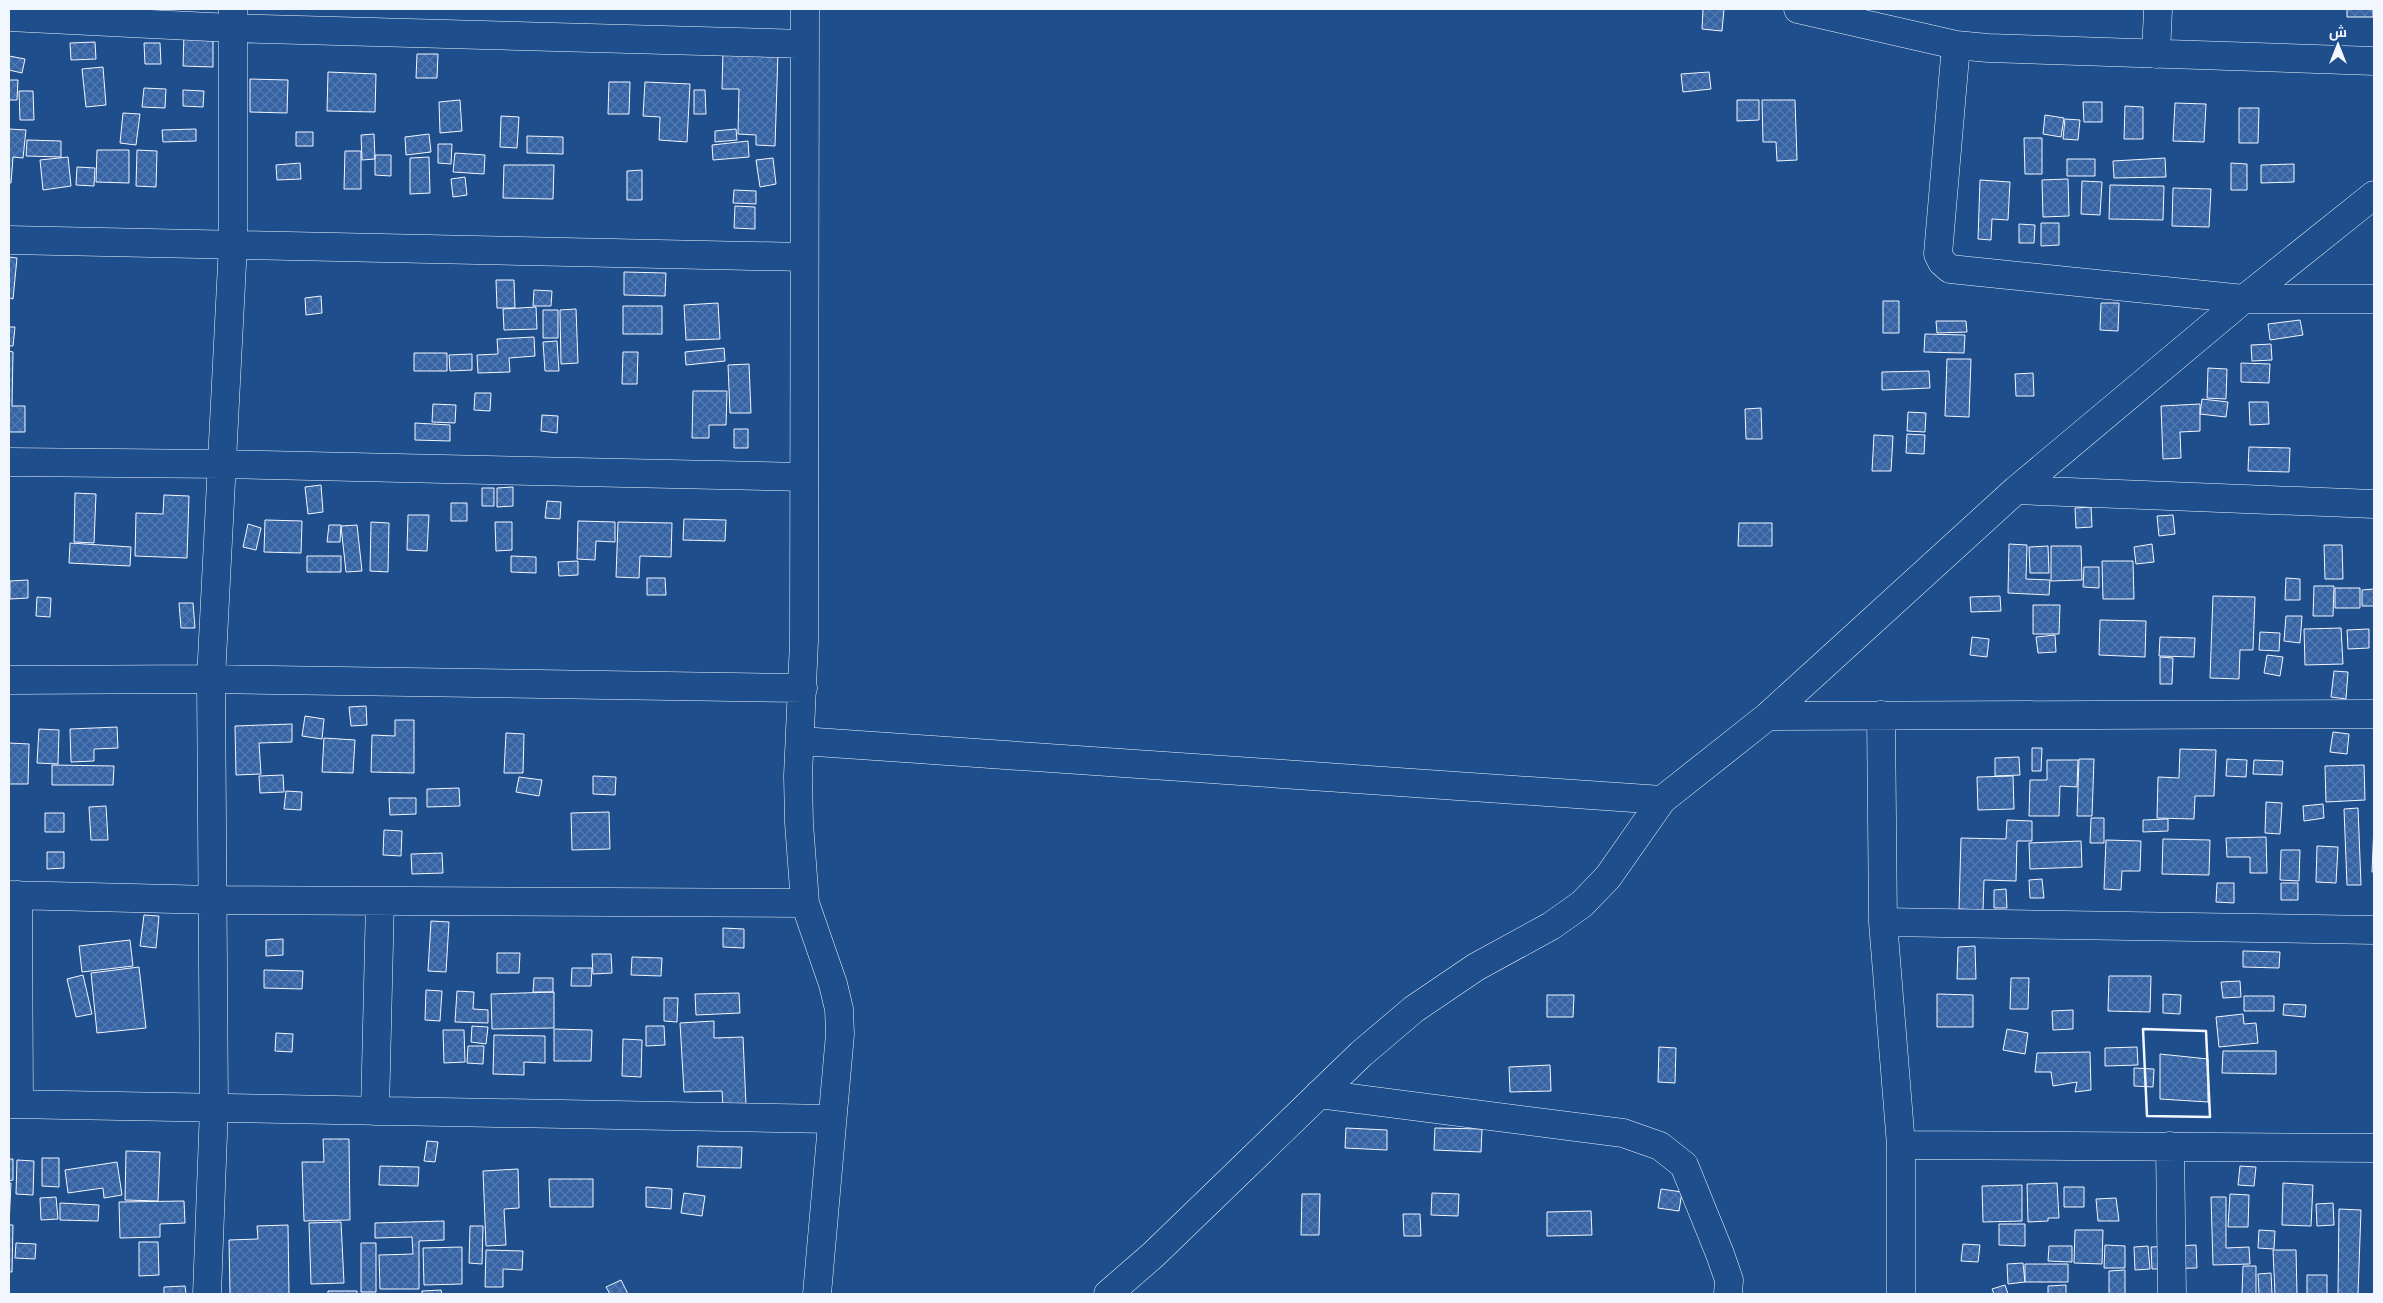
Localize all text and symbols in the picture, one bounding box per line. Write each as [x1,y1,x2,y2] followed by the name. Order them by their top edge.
[2313,20,2363,70] north arrow
[2329,24,2347,41] text: ش

